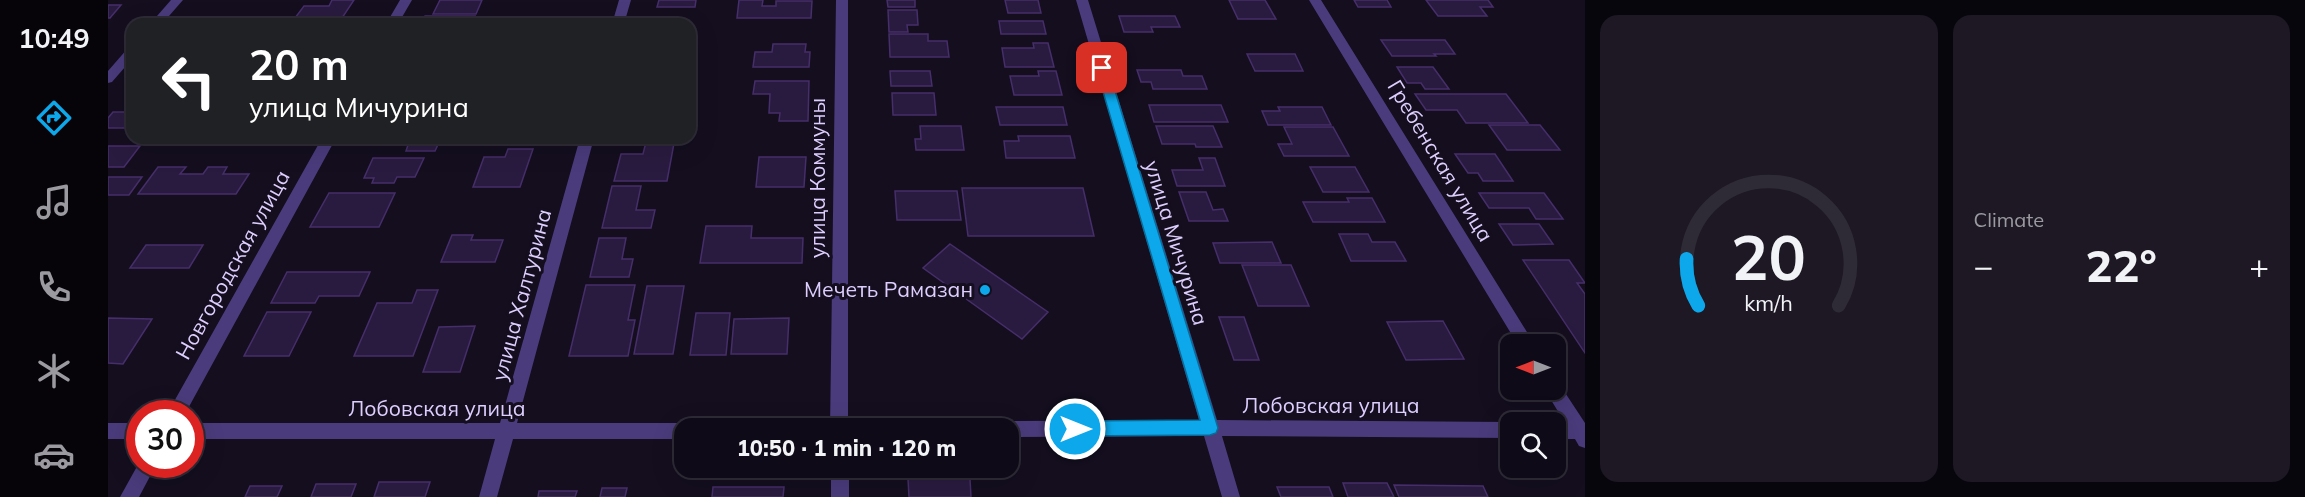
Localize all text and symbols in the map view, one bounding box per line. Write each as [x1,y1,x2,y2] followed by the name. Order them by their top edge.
[18,21,90,55] text: 10:49
[249,38,349,91] text: 20 m
[150,42,228,120] icon: left
[1076,42,1127,93] pin
[1085,51,1118,84] icon: arrive
[1382,75,1499,246] street label: Гребенская улица
[249,90,469,124] text: улица Мичурина
[33,97,75,139] icon: directions
[804,98,830,258] street label: улица Коммуны
[1140,157,1214,328] street label: улица Мичурина
[169,165,295,364] street label: Новгородская улица
[33,181,75,223] icon: music
[486,206,557,384] street label: улица Халтурина
[1974,207,2044,232] text: Climate
[1731,217,1806,296] text: 20
[2086,237,2157,293] text: 22°
[1974,245,1993,286] text: −
[2249,245,2269,286] text: +
[33,266,75,308] icon: phone
[804,276,973,302] place label: Мечеть Рамазан
[978,283,992,297] marker: Мечеть Рамазан
[1744,289,1793,316] text: km/h
[1500,334,1566,400] north arrow
[1500,334,1566,478] map controls
[33,350,75,392] icon: climate
[1242,392,1420,418] street label: Лобовская улица
[348,395,526,421] street label: Лобовская улица
[1043,397,1107,461] position arrow
[126,400,204,478] speed limit sign: 30
[1500,412,1566,478] button: search
[33,434,75,476] icon: car
[737,434,956,462] text: 10:50 · 1 min · 120 m

